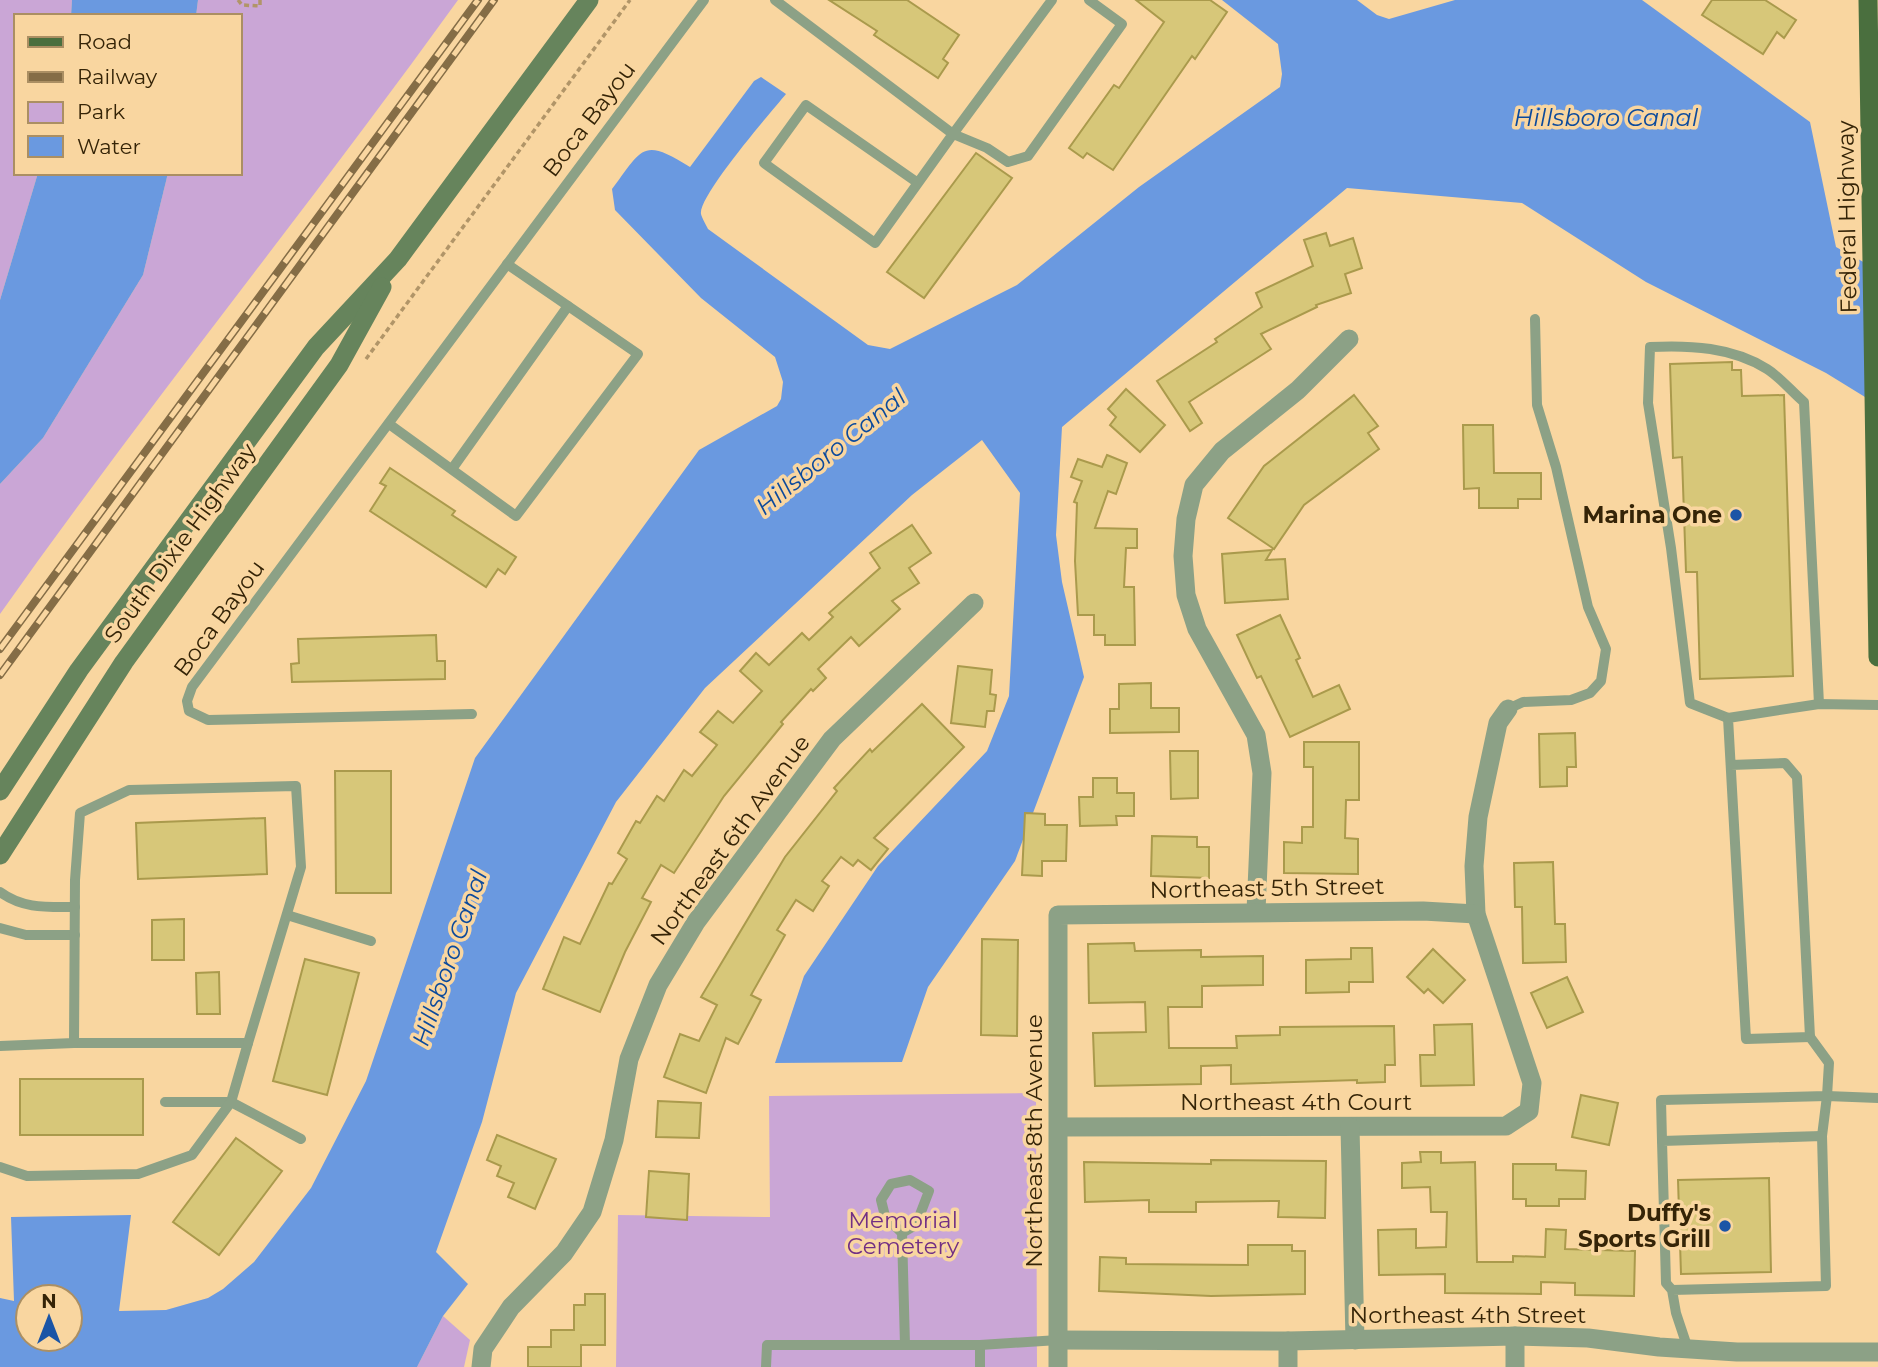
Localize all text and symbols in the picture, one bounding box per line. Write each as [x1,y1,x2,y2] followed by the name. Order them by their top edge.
[14,14,242,175] legend
[77,29,132,54] text: Road
[537,56,641,182] street label: Boca Bayou
[77,64,158,89] text: Railway
[77,99,125,124] text: Park
[1514,103,1699,132] water label: Hillsboro Canal
[1831,120,1863,314] street label: Federal Highway
[77,134,141,159] text: Water
[750,382,912,521] water label: Hillsboro Canal
[98,437,262,648] street label: South Dixie Highway
[1583,501,1722,529] place label: Marina One
[1728,507,1744,523] marker: Marina One
[167,554,271,682] street label: Boca Bayou
[644,729,816,951] street label: Northeast 6th Avenue
[406,865,493,1050] water label: Hillsboro Canal
[1149,872,1385,904] street label: Northeast 5th Street
[1020,1014,1048,1268] street label: Northeast 8th Avenue
[1180,1088,1412,1116] street label: Northeast 4th Court
[1578,1199,1711,1253] place label: Duffy's Sports Grill
[847,1206,960,1260] park label: Memorial Cemetery
[1717,1218,1733,1234] marker: Duffy's Sports Grill
[14,1283,84,1353] north arrow
[41,1290,57,1313] text: N
[1350,1301,1586,1329] street label: Northeast 4th Street

